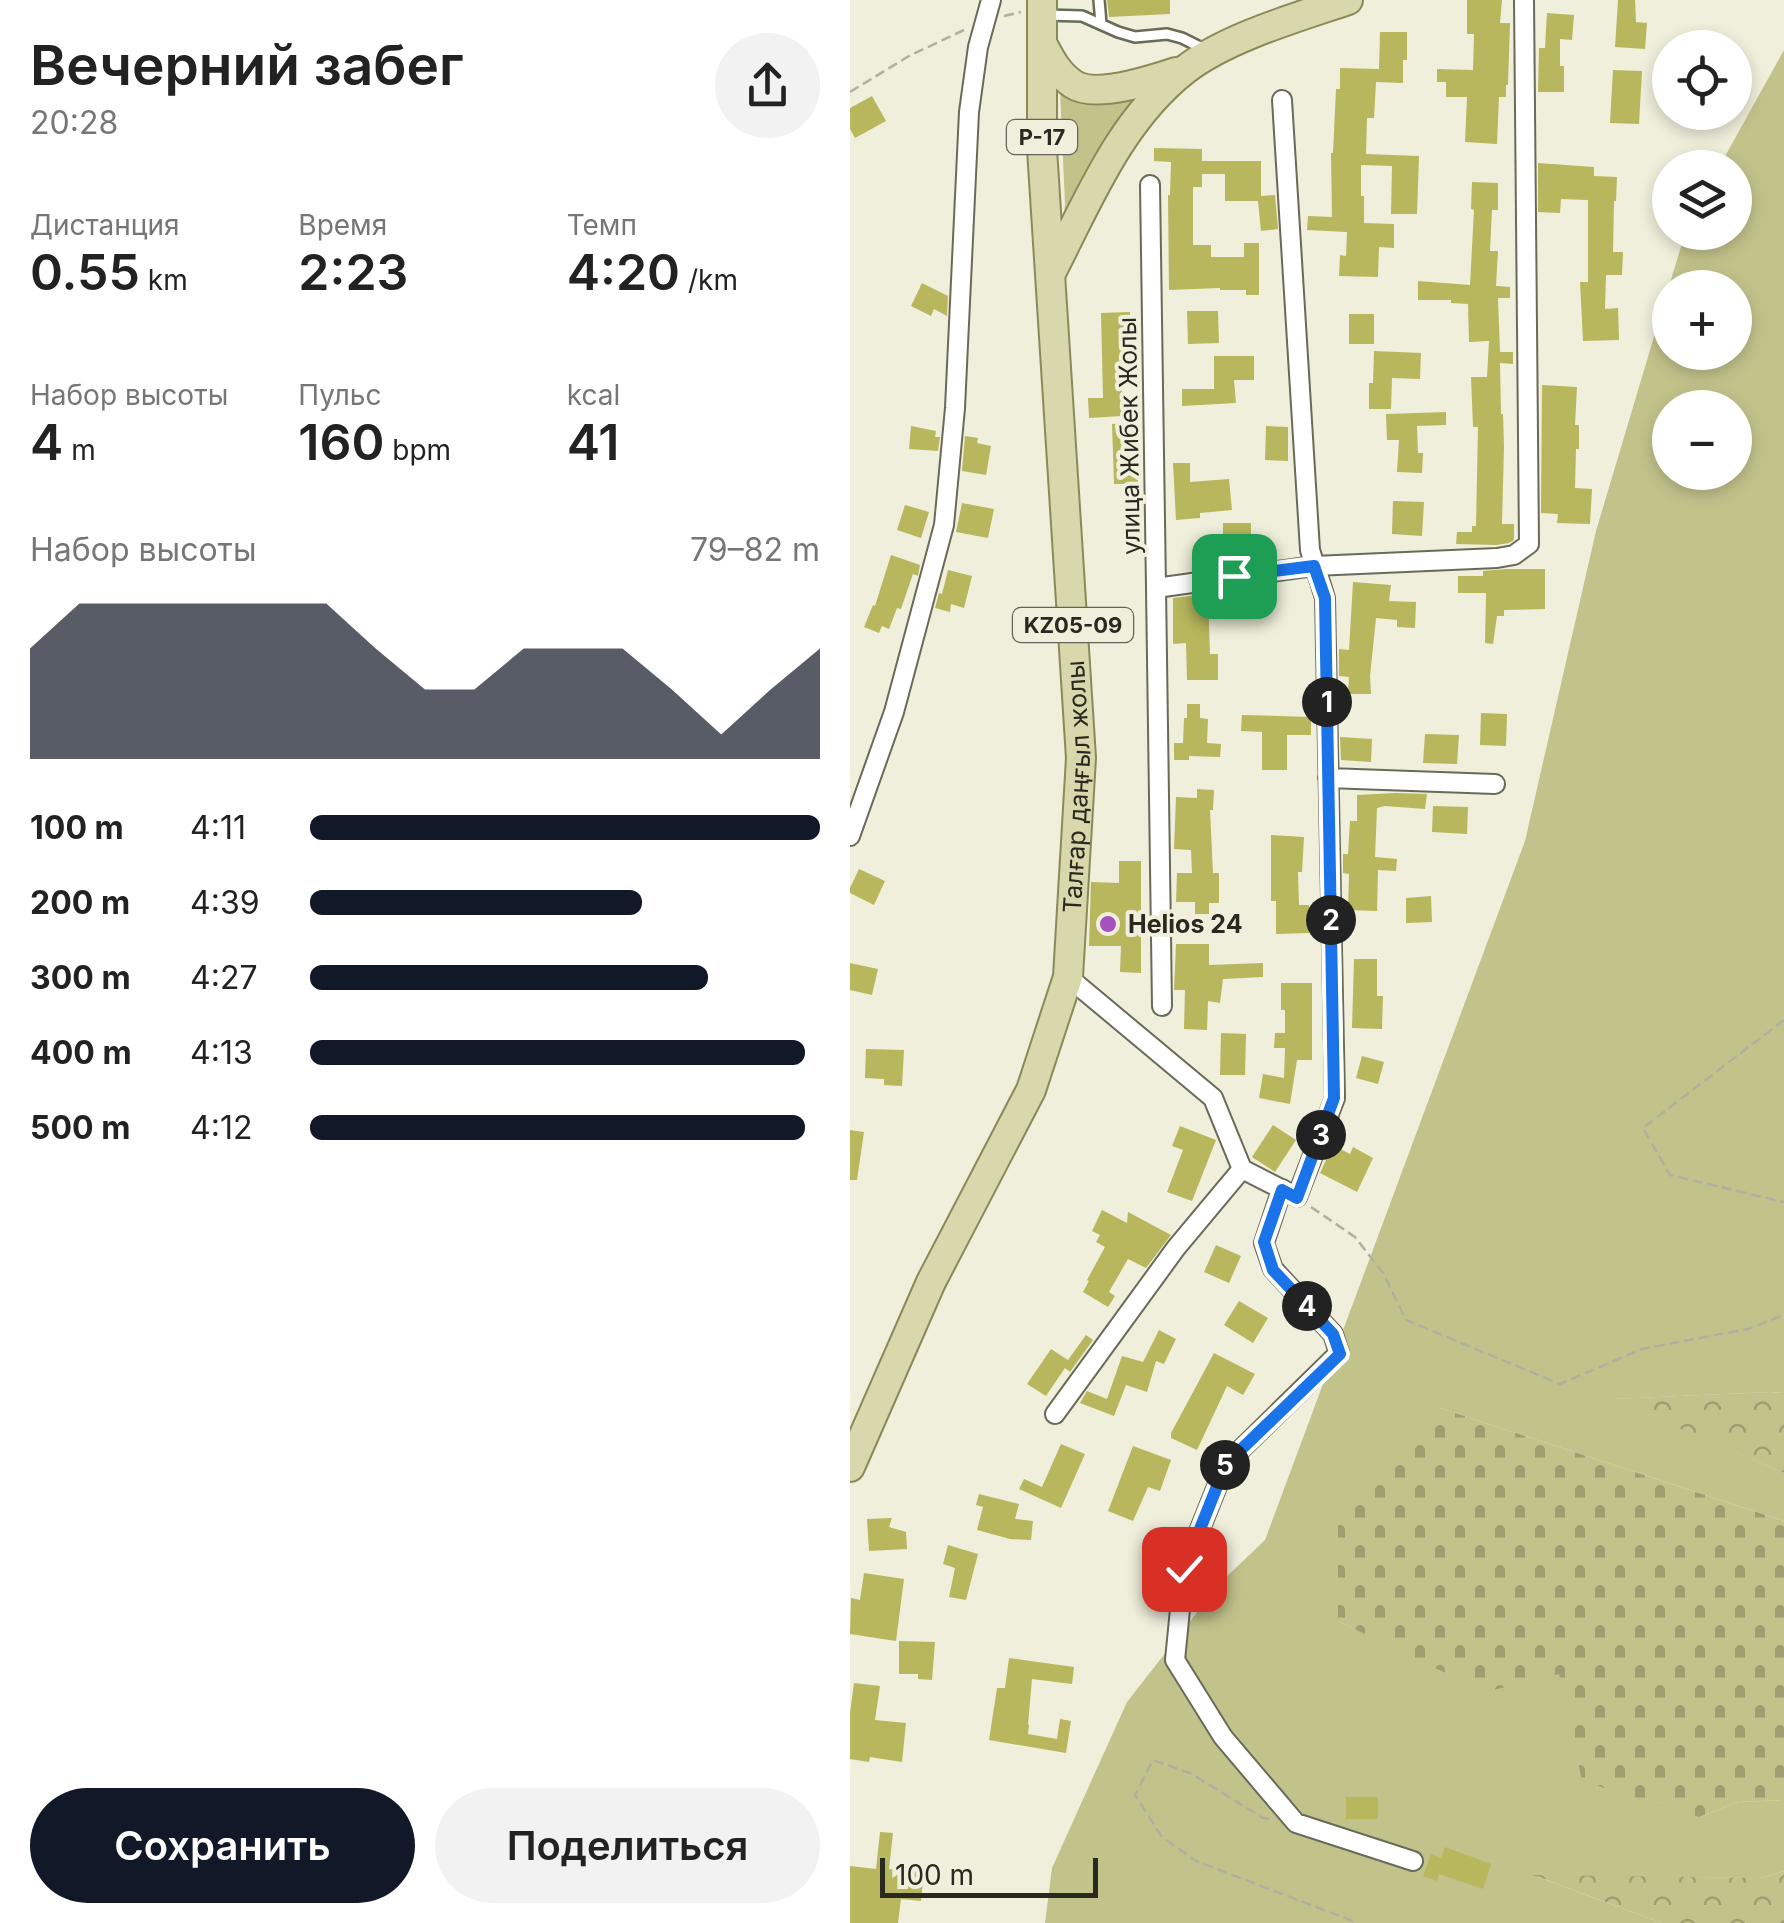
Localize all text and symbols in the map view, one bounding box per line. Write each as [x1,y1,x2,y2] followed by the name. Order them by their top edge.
[1652,30,1752,490] map controls
[1652,30,1752,130] button: locate
[30,32,464,98] text: Вечерний забег
[715,33,820,138] button: share
[30,103,118,142] text: 20:28
[1007,120,1077,154] road number: P-17
[1652,150,1752,250] button: layers
[30,208,180,242] text: Дистанция
[298,208,387,242] text: Время
[567,208,637,242] text: Темп
[30,242,140,302] text: 0.55
[298,242,408,302] text: 2:23
[567,242,680,302] text: 4:20
[140,263,188,297] text: km
[680,263,738,297] text: /km
[1652,270,1752,370] button: +
[1112,317,1146,555] street label: улица Жибек Жолы
[30,378,228,412] text: Набор высоты
[298,378,381,412] text: Пульс
[567,378,620,412] text: kcal
[1652,390,1752,490] button: −
[30,412,63,472] text: 4
[298,412,384,472] text: 160
[567,412,620,472] text: 41
[63,433,96,467] text: m
[384,433,451,467] text: bpm
[30,530,257,569] text: Набор высоты
[690,530,820,569] text: 79–82 m
[1192,534,1277,619] pin
[1207,549,1262,604] icon: arrive
[1013,608,1133,642] road number: KZ05-09
[1057,659,1096,914] street label: Талғар даңғыл жолы
[1302,677,1352,727] pin: 1
[1321,685,1333,719] text: 1
[30,808,124,847] text: 100 m
[190,808,246,847] text: 4:11
[30,883,130,922] text: 200 m
[190,883,260,922] text: 4:39
[1306,895,1356,945] pin: 2
[1322,903,1340,937] text: 2
[1128,909,1243,939] place label: Helios 24
[1097,913,1119,935] marker: Helios 24
[30,958,131,997] text: 300 m
[190,958,258,997] text: 4:27
[30,1033,132,1072] text: 400 m
[190,1033,253,1072] text: 4:13
[30,1108,130,1147] text: 500 m
[190,1108,252,1147] text: 4:12
[1296,1110,1346,1160] pin: 3
[1312,1118,1330,1152] text: 3
[1282,1281,1332,1331] pin: 4
[1298,1289,1316,1323] text: 4
[1200,1440,1250,1490] pin: 5
[1216,1448,1234,1482] text: 5
[1142,1527,1227,1612] pin
[1157,1542,1212,1597] icon: check
[30,1788,415,1903] button: Сохранить
[435,1788,820,1903] button: Поделиться
[880,1853,1098,1898] scale bar
[895,1858,974,1892] text: 100 m

